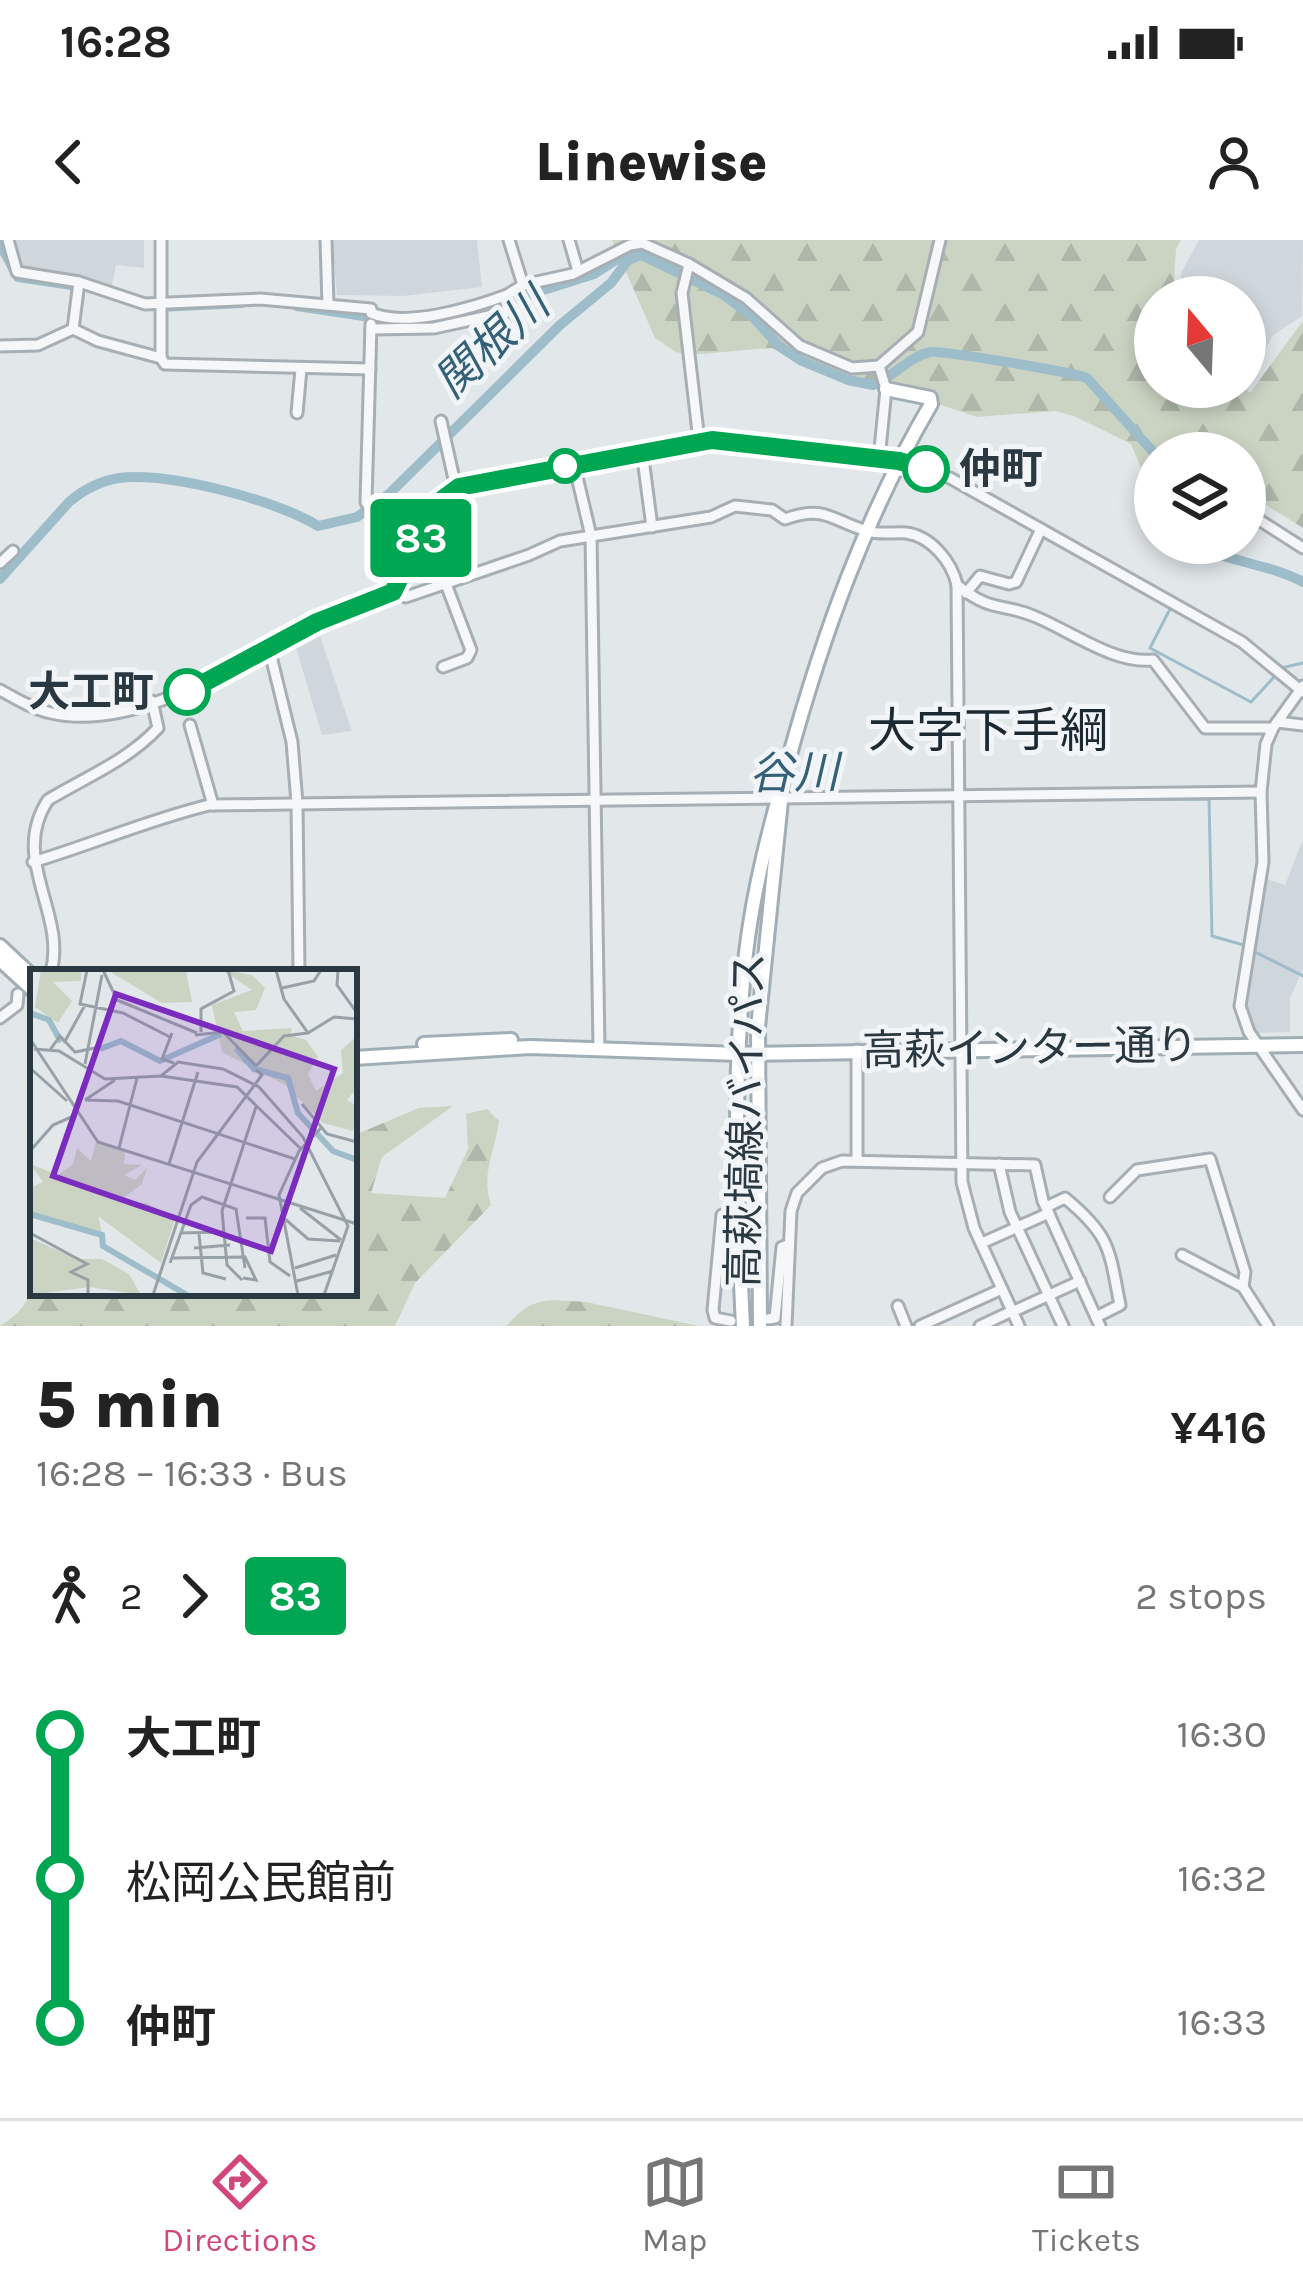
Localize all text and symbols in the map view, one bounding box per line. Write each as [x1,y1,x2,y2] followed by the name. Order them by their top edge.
[60,16,172,68] text: 16:28
[36,129,102,195] icon: back
[1201,129,1267,195] icon: person
[535,130,768,194] text: Linewise
[425,275,562,408] water label: 関根川
[1134,276,1266,408] north arrow
[1134,276,1266,564] map controls
[1134,432,1266,564] button: layers
[959,444,1043,494] place label: 仲町
[904,447,948,491] marker: 仲町
[549,450,581,482] unlabelled marker
[367,499,475,577] line badge: 83
[394,513,448,563] text: 83
[28,667,154,717] place label: 大工町
[165,670,209,714] marker: 大工町
[868,703,1108,759] district label: 大字下手綱
[749,746,843,800] water label: 谷川
[718,952,774,1288] street label: 高萩塙線バイパス
[30,969,357,1296] inset map
[862,1020,1198,1076] street label: 高萩インター通り
[36,1366,223,1444] text: 5 min
[1170,1402,1267,1454] text: ¥416
[36,1450,348,1496] text: 16:28 – 16:33 · Bus
[36,1563,102,1629] icon: walk
[161,1563,227,1629] icon: forward
[269,1571,322,1621] text: 83
[120,1573,143,1619] text: 2
[1135,1573,1267,1619] text: 2 stops
[1177,1711,1267,1757] text: 16:30
[126,1713,261,1765] text: 大工町
[1177,1855,1267,1901] text: 16:32
[126,1857,396,1909] text: 松岡公民館前
[1177,1999,1267,2045] text: 16:33
[126,2001,216,2053] text: 仲町
[162,2149,317,2259] tab: Directions
[642,2149,708,2259] tab: Map
[1032,2149,1141,2259] tab: Tickets

